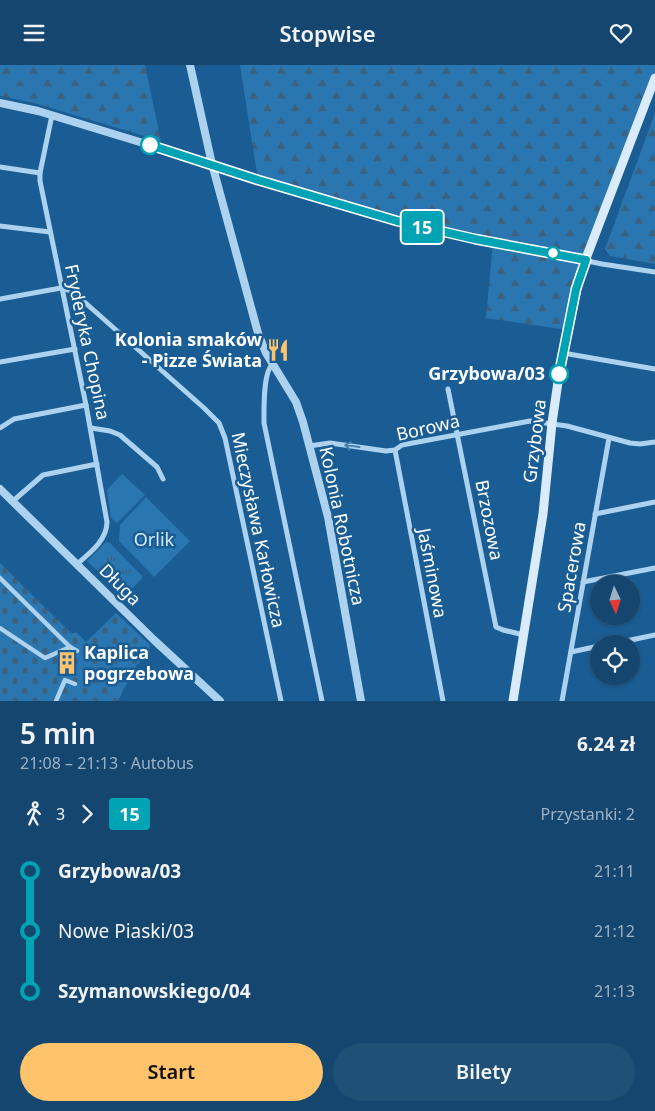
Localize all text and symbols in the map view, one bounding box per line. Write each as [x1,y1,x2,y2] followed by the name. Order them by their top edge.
[279,18,376,48] text: Stopwise
[20,19,48,47] icon: menu
[607,19,635,47] icon: heart
[140,135,160,155] unlabelled marker
[400,211,444,243] line badge: 15
[412,215,432,239] text: 15
[546,246,560,260] unlabelled marker
[60,262,116,422] street label: Fryderyka Chopina
[115,327,263,372] place label: Kolonia smaków - Pizze Świata
[265,337,291,363] restaurant icon: Kolonia smaków - Pizze Świata
[428,361,545,385] place label: Grzybowa/03
[549,364,569,384] marker: Grzybowa/03
[517,398,551,484] street label: Grzybowa
[394,408,462,446] street label: Borowa
[226,430,291,630] street label: Mieczysława Karłowicza
[344,441,360,451] one-way arrow
[314,444,372,607] street label: Kolonia Robotnicza
[470,477,510,562] street label: Brzozowa
[551,520,591,614] street label: Spacerowa
[412,524,453,620] street label: Jaśminowa
[134,527,175,551] park label: Orlik
[95,558,147,610] street label: Długa
[590,575,640,625] north arrow
[590,575,640,685] map controls
[590,635,640,685] button: locate
[84,640,194,685] place label: Kaplica pogrzebowa
[54,650,80,676] building icon: Kaplica pogrzebowa
[20,714,96,752] text: 5 min
[577,731,635,757] text: 6.24 zł
[20,752,194,774] text: 21:08 – 21:13 · Autobus
[20,800,48,828] icon: walk
[73,800,101,828] icon: forward
[119,802,140,826] text: 15
[56,803,65,825] text: 3
[540,803,635,825] text: Przystanki: 2
[58,858,181,884] text: Grzybowa/03
[594,860,635,882] text: 21:11
[58,918,194,944] text: Nowe Piaski/03
[594,920,635,942] text: 21:12
[58,978,251,1004] text: Szymanowskiego/04
[594,980,635,1002] text: 21:13
[20,1043,323,1101] button: Start
[333,1043,635,1101] button: Bilety

